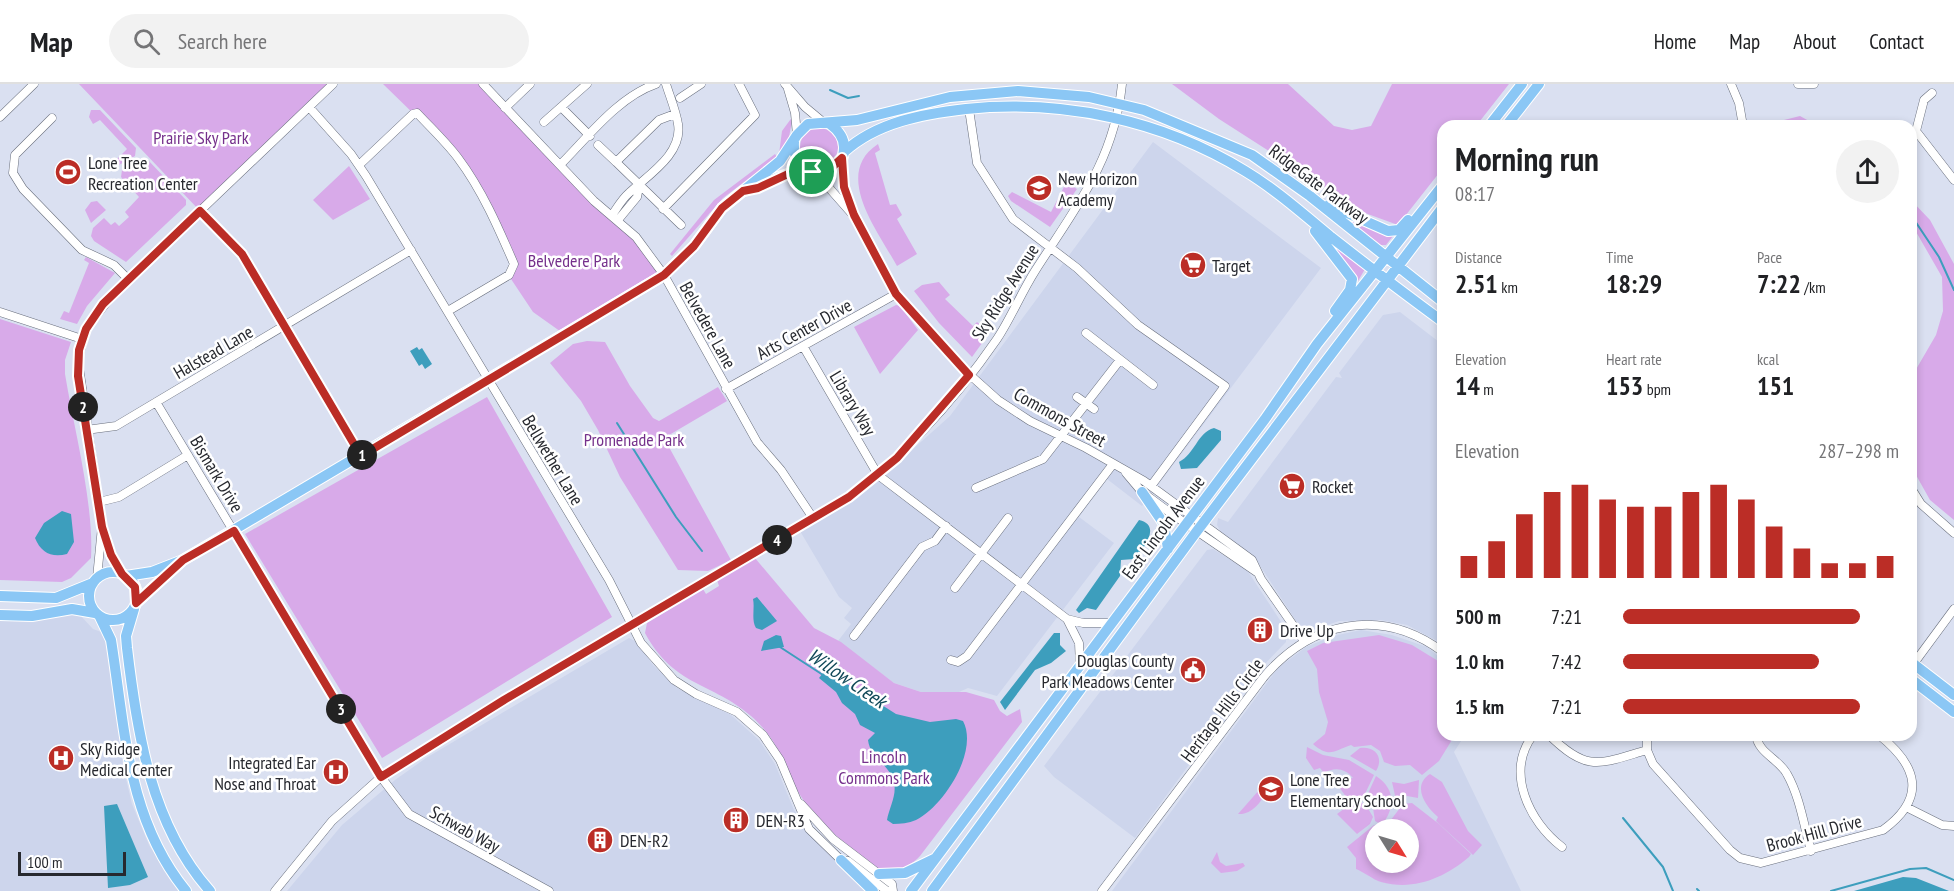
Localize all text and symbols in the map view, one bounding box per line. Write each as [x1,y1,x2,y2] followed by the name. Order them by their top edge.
[109,14,529,68] search box
[30,23,73,60] text: Map
[130,25,163,58] icon: search
[178,27,267,55] text: Search here
[1654,28,1696,55] text: Home
[1729,28,1760,55] text: Map
[1793,28,1836,55] text: About
[1869,28,1924,55] text: Contact
[153,126,249,149] park label: Prairie Sky Park
[1455,137,1599,180] text: Morning run
[1265,139,1374,229] street label: RidgeGate Parkway
[1836,140,1899,203] button: share
[786,146,837,197] pin
[88,151,198,195] place label: Lone Tree Recreation Center
[795,155,828,188] icon: arrive
[53,157,83,187] sports icon: Lone Tree Recreation Center
[1058,167,1137,211] place label: New Horizon Academy
[1024,173,1054,203] school or university icon: New Horizon Academy
[1455,181,1495,207] text: 08:17
[966,240,1044,344] street label: Sky Ridge Avenue
[1455,247,1502,267] text: Distance
[1606,247,1634,267] text: Time
[1757,247,1782,267] text: Pace
[528,249,620,272] park label: Belvedere Park
[1178,250,1208,280] supermarket icon: Target
[1212,254,1251,277] place label: Target
[1455,267,1498,300] text: 2.51
[1606,267,1662,300] text: 18:29
[1757,267,1801,300] text: 7:22
[1498,277,1518,297] text: km
[1801,277,1826,297] text: /km
[675,278,741,372] street label: Belvedere Lane
[752,293,856,365] street label: Arts Center Drive
[169,320,257,384] street label: Halstead Lane
[1455,349,1506,369] text: Elevation
[1606,349,1662,369] text: Heart rate
[1757,349,1779,369] text: kcal
[825,366,881,440] street label: Library Way
[1455,369,1480,402] text: 14
[1606,369,1643,402] text: 153
[1757,369,1794,402] text: 151
[1480,379,1494,399] text: m
[1643,379,1671,399] text: bpm
[1010,382,1110,452] street label: Commons Street
[68,392,98,422] pin: 2
[79,397,87,417] text: 2
[517,411,589,509] street label: Bellwether Lane
[584,428,684,451] park label: Promenade Park
[185,431,249,517] street label: Bismark Drive
[1455,438,1519,464] text: Elevation
[1818,438,1899,464] text: 287–298 m
[347,440,377,470] pin: 1
[358,445,366,465] text: 1
[1117,471,1209,583] street label: East Lincoln Avenue
[1277,471,1307,501] supermarket icon: Rocket
[1312,475,1353,498] place label: Rocket
[762,525,792,555] pin: 4
[773,530,781,550] text: 4
[1455,604,1501,630] text: 500 m
[1551,604,1582,630] text: 7:21
[1245,615,1275,645] building icon: Drive Up
[1280,619,1334,642] place label: Drive Up
[803,642,893,715] water label: Willow Creek
[1042,649,1174,693] place label: Douglas County Park Meadows Center
[1455,649,1504,675] text: 1.0 km
[1551,649,1582,675] text: 7:42
[1175,654,1269,766] street label: Heritage Hills Circle
[1178,655,1208,685] public building icon: Douglas County Park Meadows Center
[326,694,356,724] pin: 3
[1455,694,1504,720] text: 1.5 km
[1551,694,1582,720] text: 7:21
[337,699,345,719] text: 3
[80,737,173,781] place label: Sky Ridge Medical Center
[46,743,76,773] hospital icon: Sky Ridge Medical Center
[838,745,930,789] park label: Lincoln Commons Park
[214,751,316,795] place label: Integrated Ear Nose and Throat
[321,757,351,787] hospital icon: Integrated Ear Nose and Throat
[1290,768,1406,812] place label: Lone Tree Elementary School
[1256,774,1286,804] school or university icon: Lone Tree Elementary School
[426,800,504,858] street label: Schwab Way
[721,805,751,835] building icon: DEN-R3
[756,809,805,832] place label: DEN-R3
[1764,809,1864,857] street label: Brook Hill Drive
[1365,819,1419,873] north arrow
[1365,819,1419,873] map controls
[585,825,615,855] building icon: DEN-R2
[620,829,669,852] place label: DEN-R2
[18,849,126,876] scale bar
[27,852,62,872] text: 100 m

